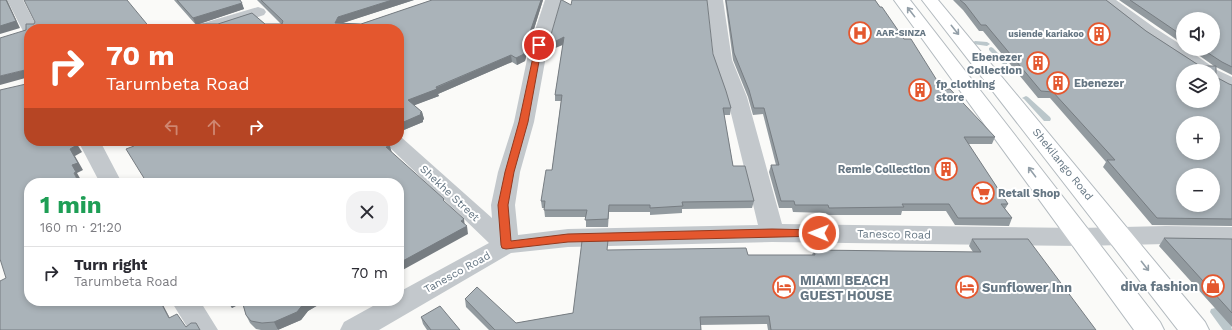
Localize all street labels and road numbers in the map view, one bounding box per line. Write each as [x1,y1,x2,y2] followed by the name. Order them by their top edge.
[1030,126,1096,203] street label: Shekilango Road
[417,163,482,224] street label: Shekhe Street
[857,227,931,242] street label: Tanesco Road
[422,249,493,296] street label: Tanesco Road

